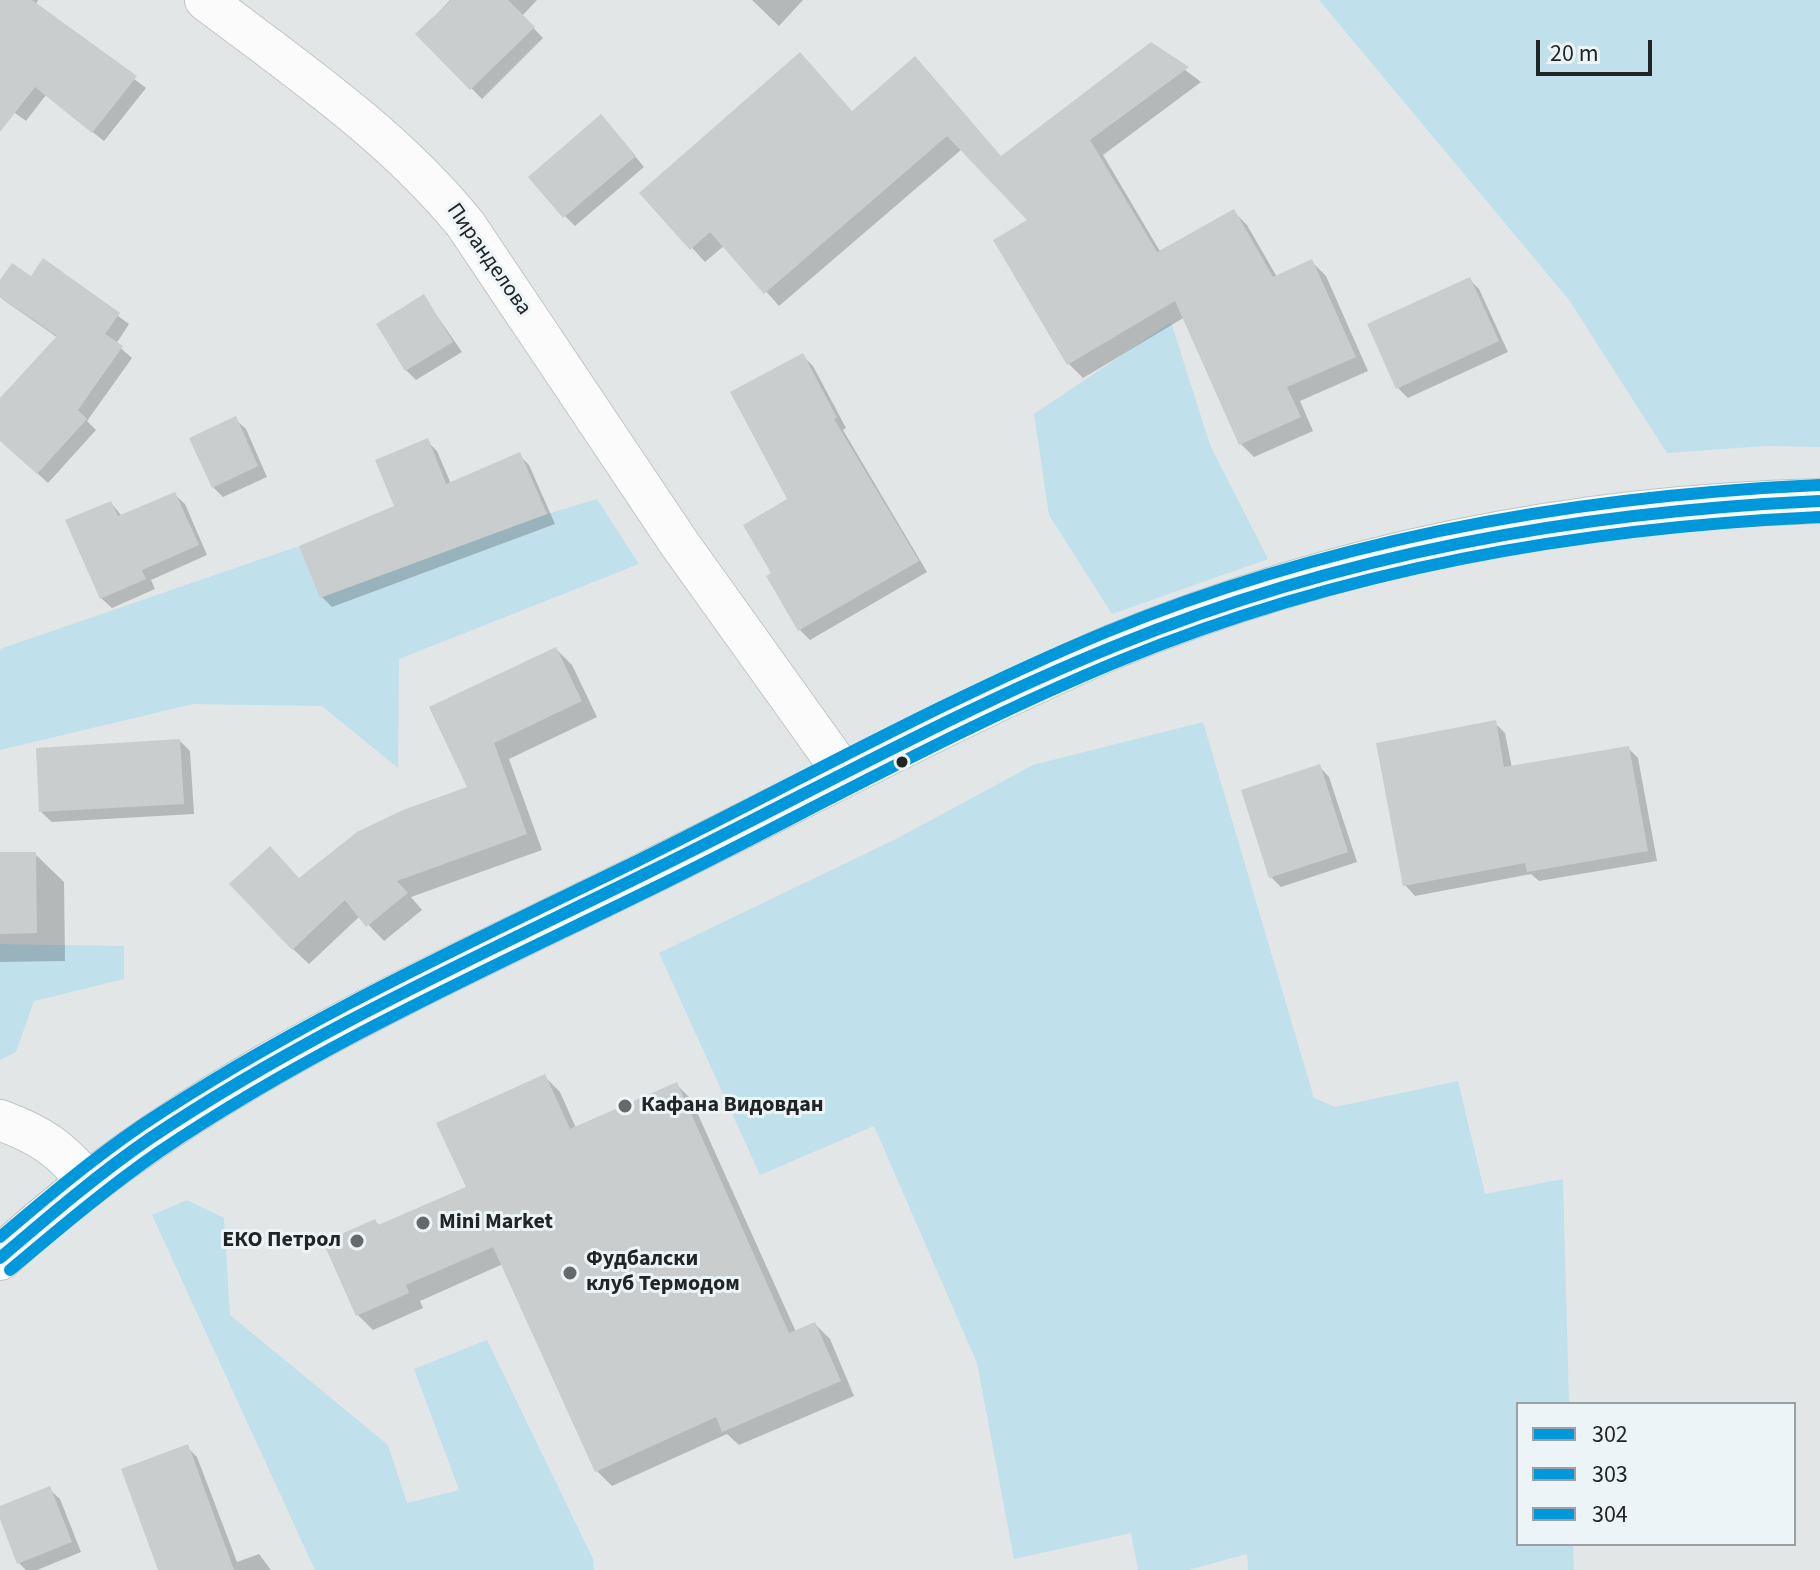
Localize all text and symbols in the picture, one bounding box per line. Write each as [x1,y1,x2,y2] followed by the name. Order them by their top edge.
[1540,24,1656,74] scale bar
[1550,36,1599,71] text: 20 m
[440,199,536,321] street label: Пиранделова
[894,754,910,770] unlabelled marker
[641,1093,824,1119] place label: Кафана Видовдан
[616,1097,634,1115] marker: Кафана Видовдан
[439,1210,553,1236] place label: Mini Market
[414,1214,432,1232] marker: Mini Market
[222,1228,341,1254] place label: ЕКО Петрол
[348,1232,366,1250] marker: ЕКО Петрол
[586,1247,740,1298] place label: Фудбалски клуб Термодом
[561,1264,579,1282] marker: Фудбалски клуб Термодом
[1516,1402,1796,1546] legend
[1592,1417,1628,1452] text: 302
[1592,1457,1628,1492] text: 303
[1592,1497,1628,1532] text: 304

